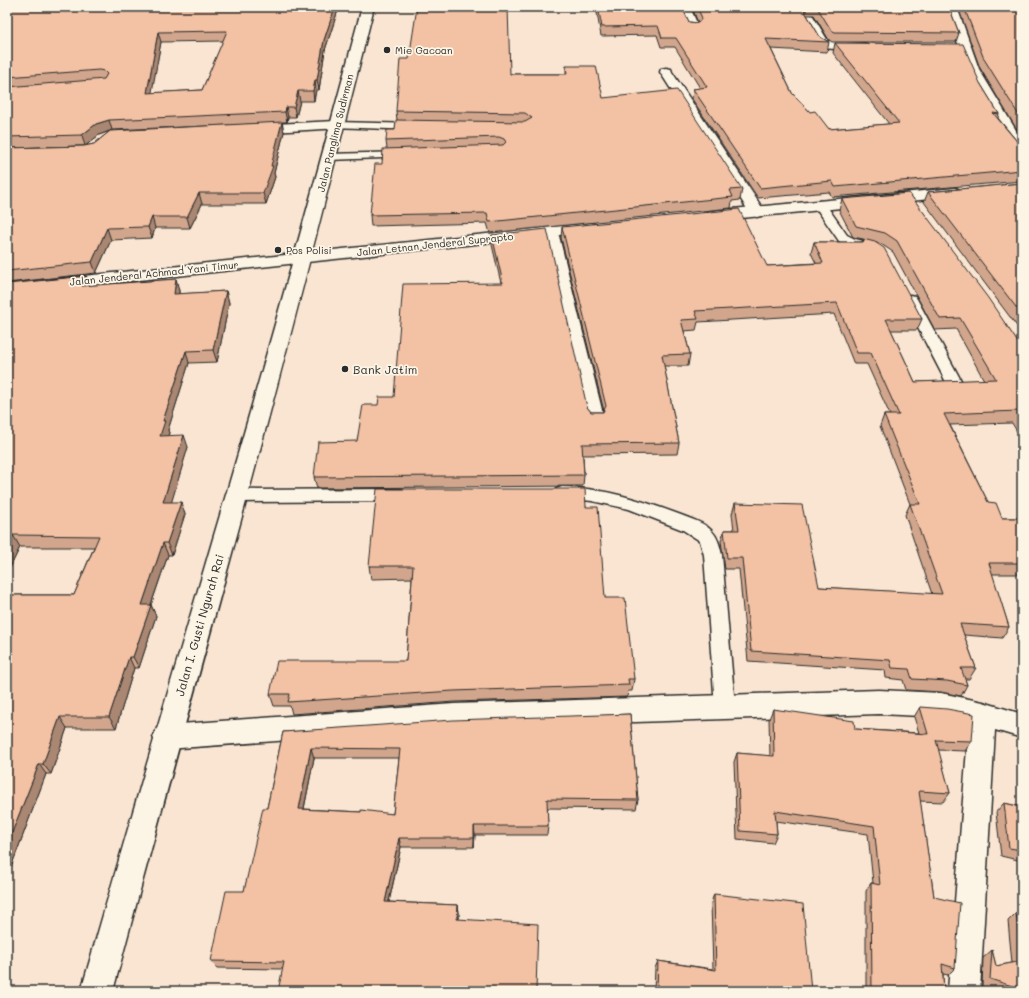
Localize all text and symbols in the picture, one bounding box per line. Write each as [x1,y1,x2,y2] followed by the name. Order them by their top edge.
[395,43,453,57] place label: Mie Gacoan
[382,45,392,55] marker: Mie Gacoan
[314,73,356,193] street label: Jalan Panglima Sudirman
[356,229,514,259] street label: Jalan Letnan Jenderal Suprapto
[286,243,332,257] place label: Pos Polisi
[273,245,283,255] marker: Pos Polisi
[69,257,239,289] street label: Jalan Jenderal Achmad Yani Timur
[353,361,417,377] place label: Bank Jatim
[340,364,350,374] marker: Bank Jatim
[171,552,227,698] street label: Jalan I. Gusti Ngurah Rai

